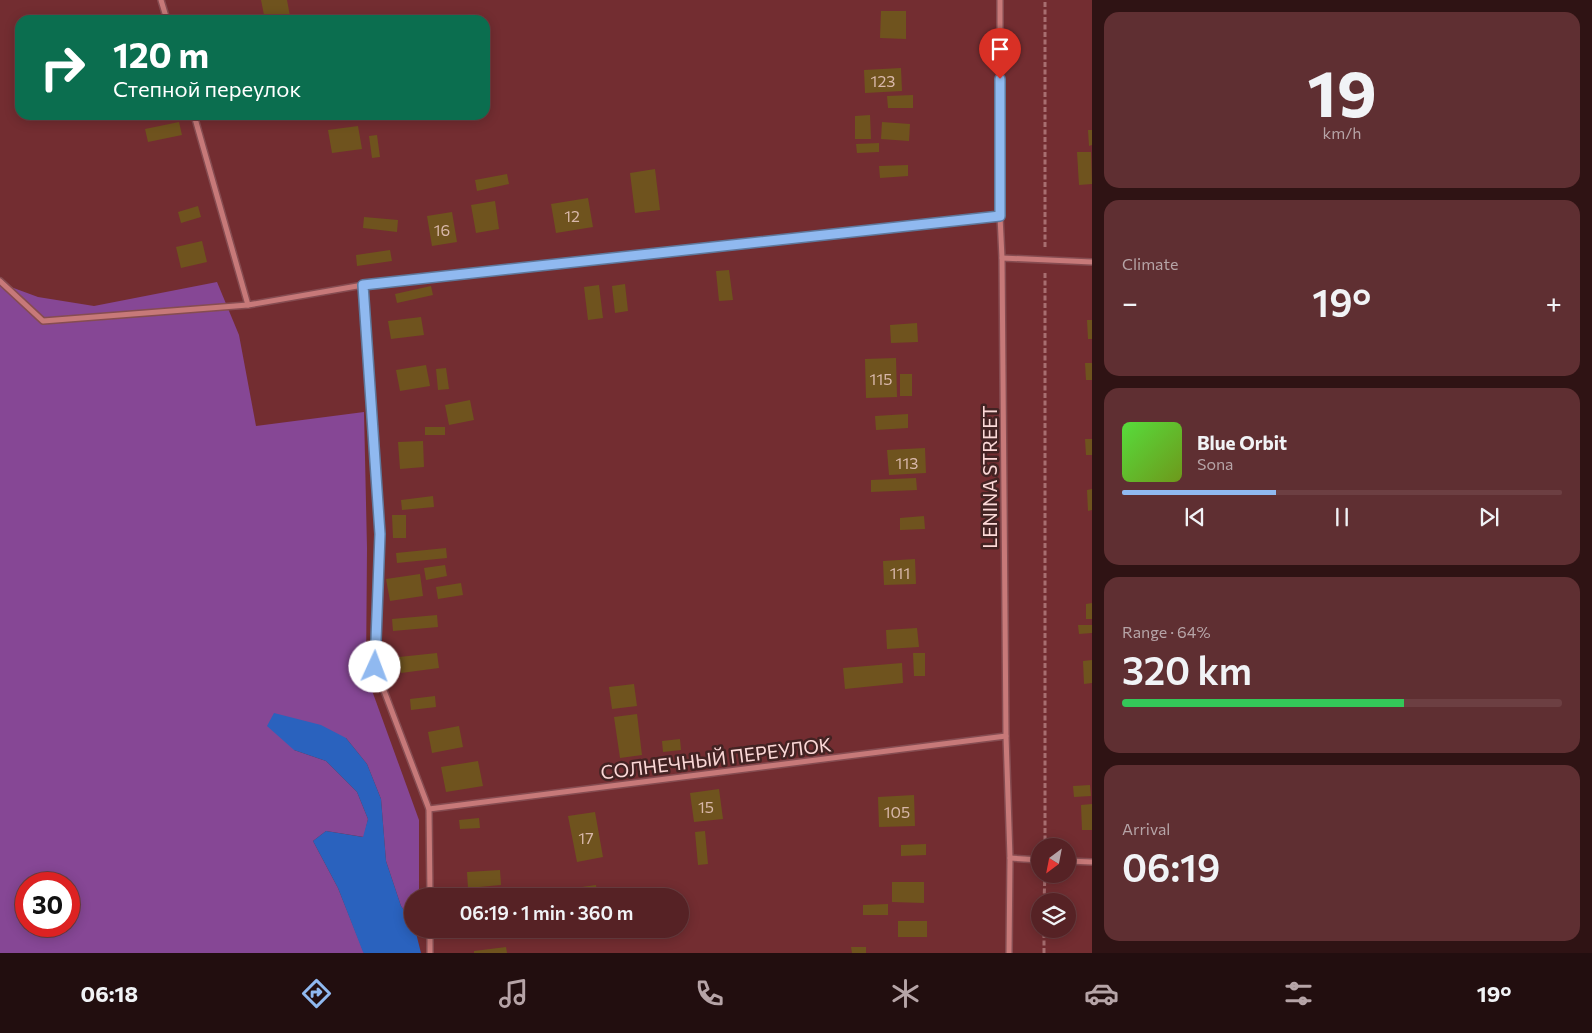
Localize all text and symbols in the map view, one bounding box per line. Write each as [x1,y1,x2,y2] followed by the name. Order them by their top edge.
[979,28,1021,79] pin
[113,32,209,75] text: 120 m
[30,35,95,100] icon: right
[986,35,1014,63] icon: arrive
[1307,51,1377,130] text: 19
[871,71,895,90] house number: 123
[113,75,301,102] text: Степной переулок
[1323,123,1361,142] text: km/h
[564,206,580,225] house number: 12
[434,220,450,239] house number: 16
[1122,254,1178,273] text: Climate
[1312,278,1371,325] text: 19°
[1122,285,1138,319] text: −
[1546,285,1562,319] text: +
[870,369,892,388] house number: 115
[978,405,1001,549] street label: LENINA STREET
[1197,431,1287,454] text: Blue Orbit
[896,453,918,472] house number: 113
[1197,454,1233,473] text: Sona
[1181,503,1209,531] icon: previous
[1328,503,1356,531] icon: pause
[1475,503,1503,531] icon: next
[890,563,910,582] house number: 111
[1122,622,1210,641] text: Range · 64%
[348,640,400,692] position arrow
[1122,646,1252,693] text: 320 km
[599,732,833,784] street label: СОЛНЕЧНЫЙ ПЕРЕУЛОК
[698,797,714,816] house number: 15
[884,802,910,821] house number: 105
[1122,819,1170,838] text: Arrival
[578,828,594,847] house number: 17
[1031,838,1076,882] north arrow
[1031,838,1076,938] map controls
[1122,843,1220,890] text: 06:19
[15,872,80,937] speed limit sign: 30
[1031,893,1076,938] button: layers
[460,901,633,924] text: 06:19 · 1 min · 360 m
[299,976,334,1011] icon: directions
[496,976,531,1011] icon: music
[692,976,727,1011] icon: phone
[888,976,923,1011] icon: climate
[1084,976,1119,1011] icon: car
[1281,976,1316,1011] icon: filters
[81,980,138,1007] text: 06:18
[1477,980,1511,1007] text: 19°

